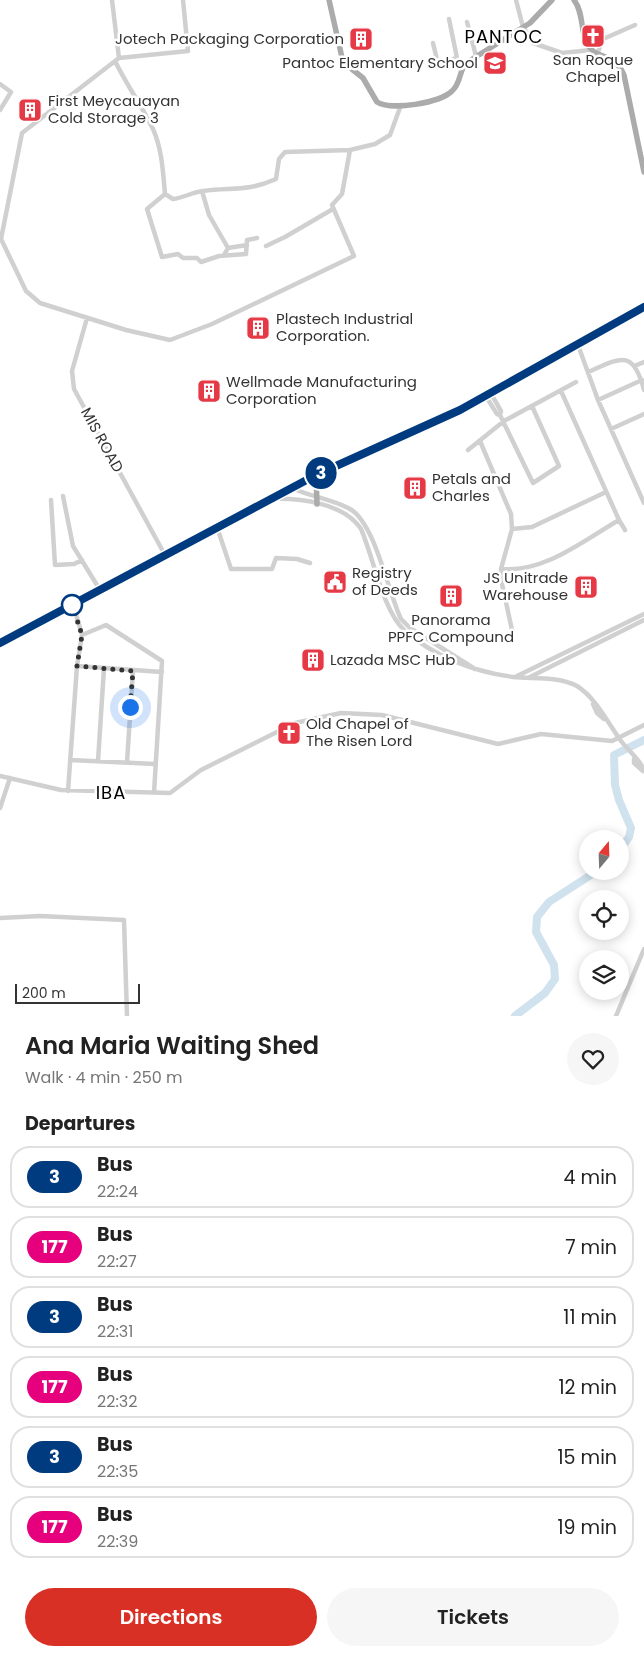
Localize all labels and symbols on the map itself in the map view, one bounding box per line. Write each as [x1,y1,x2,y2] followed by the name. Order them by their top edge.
[580,23,606,49] church icon: San Roque Chapel
[465,24,544,49] district label: PANTOC
[348,26,374,52] building icon: Jotech Packaging Corporation
[115,28,344,49] place label: Jotech Packaging Corporation
[553,49,633,87] place label: San Roque Chapel
[482,50,508,76] school or university icon: Pantoc Elementary School
[282,52,478,73] place label: Pantoc Elementary School
[48,90,180,128] place label: First Meycauayan Cold Storage 3
[17,97,43,123] building icon: First Meycauayan Cold Storage 3
[276,308,413,346] place label: Plastech Industrial Corporation.
[245,315,271,341] building icon: Plastech Industrial Corporation.
[226,371,417,409] place label: Wellmade Manufacturing Corporation
[196,378,222,404] building icon: Wellmade Manufacturing Corporation
[76,404,129,476] street label: MIS ROAD
[305,457,337,489] line badge: 3
[432,468,511,506] place label: Petals and Charles
[402,475,428,501] building icon: Petals and Charles
[352,562,418,600] place label: Registry of Deeds
[482,567,568,605] place label: JS Unitrade Warehouse
[322,569,348,595] public building icon: Registry of Deeds
[573,574,599,600] building icon: JS Unitrade Warehouse
[438,583,464,609] building icon: Panorama PPFC Compound
[61,594,83,616] unlabelled marker
[388,609,514,647] place label: Panorama PPFC Compound
[300,647,326,673] building icon: Lazada MSC Hub
[330,649,455,670] place label: Lazada MSC Hub
[118,695,143,720] your location
[306,713,412,751] place label: Old Chapel of The Risen Lord
[276,720,302,746] church icon: Old Chapel of The Risen Lord
[96,780,126,805] district label: IBA
[579,830,629,880] north arrow
[15,981,140,1004] scale bar

